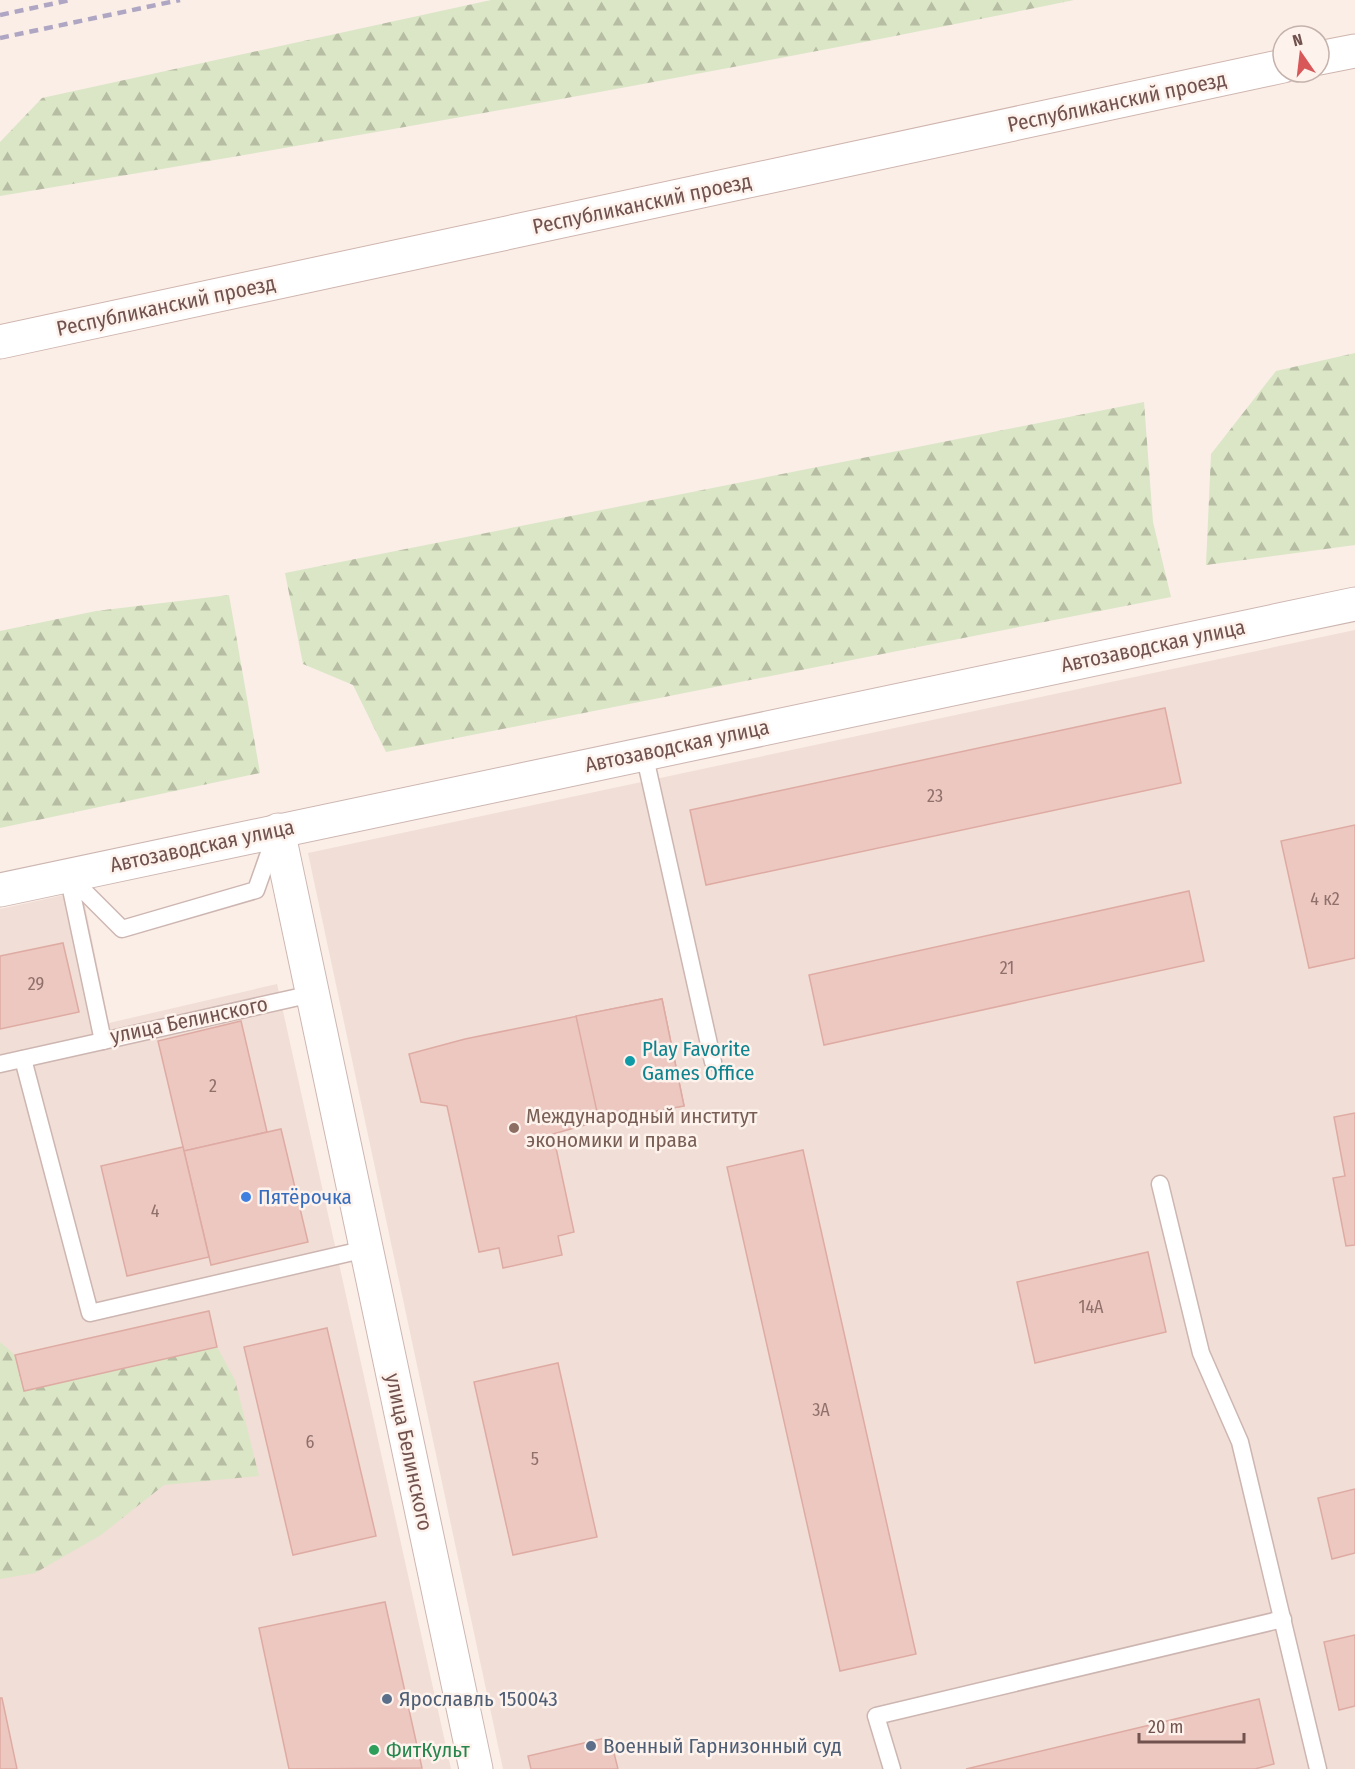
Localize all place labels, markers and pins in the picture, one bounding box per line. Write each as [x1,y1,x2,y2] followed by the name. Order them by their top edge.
[642,1036,754,1086] place label: Play Favorite Games Office
[623,1054,637,1068] marker: Play Favorite Games Office
[526,1103,758,1153] place label: Международный институт экономики и права
[507,1121,521,1135] marker: Международный институт экономики и права
[258,1184,352,1210] place label: Пятёрочка
[239,1190,253,1204] marker: Пятёрочка
[399,1686,558,1712] place label: Ярославль 150043
[380,1692,394,1706] marker: Ярославль 150043
[603,1733,842,1759] place label: Военный Гарнизонный суд
[386,1737,470,1763] place label: ФитКульт
[584,1739,598,1753] marker: Военный Гарнизонный суд
[367,1743,381,1757] marker: ФитКульт

